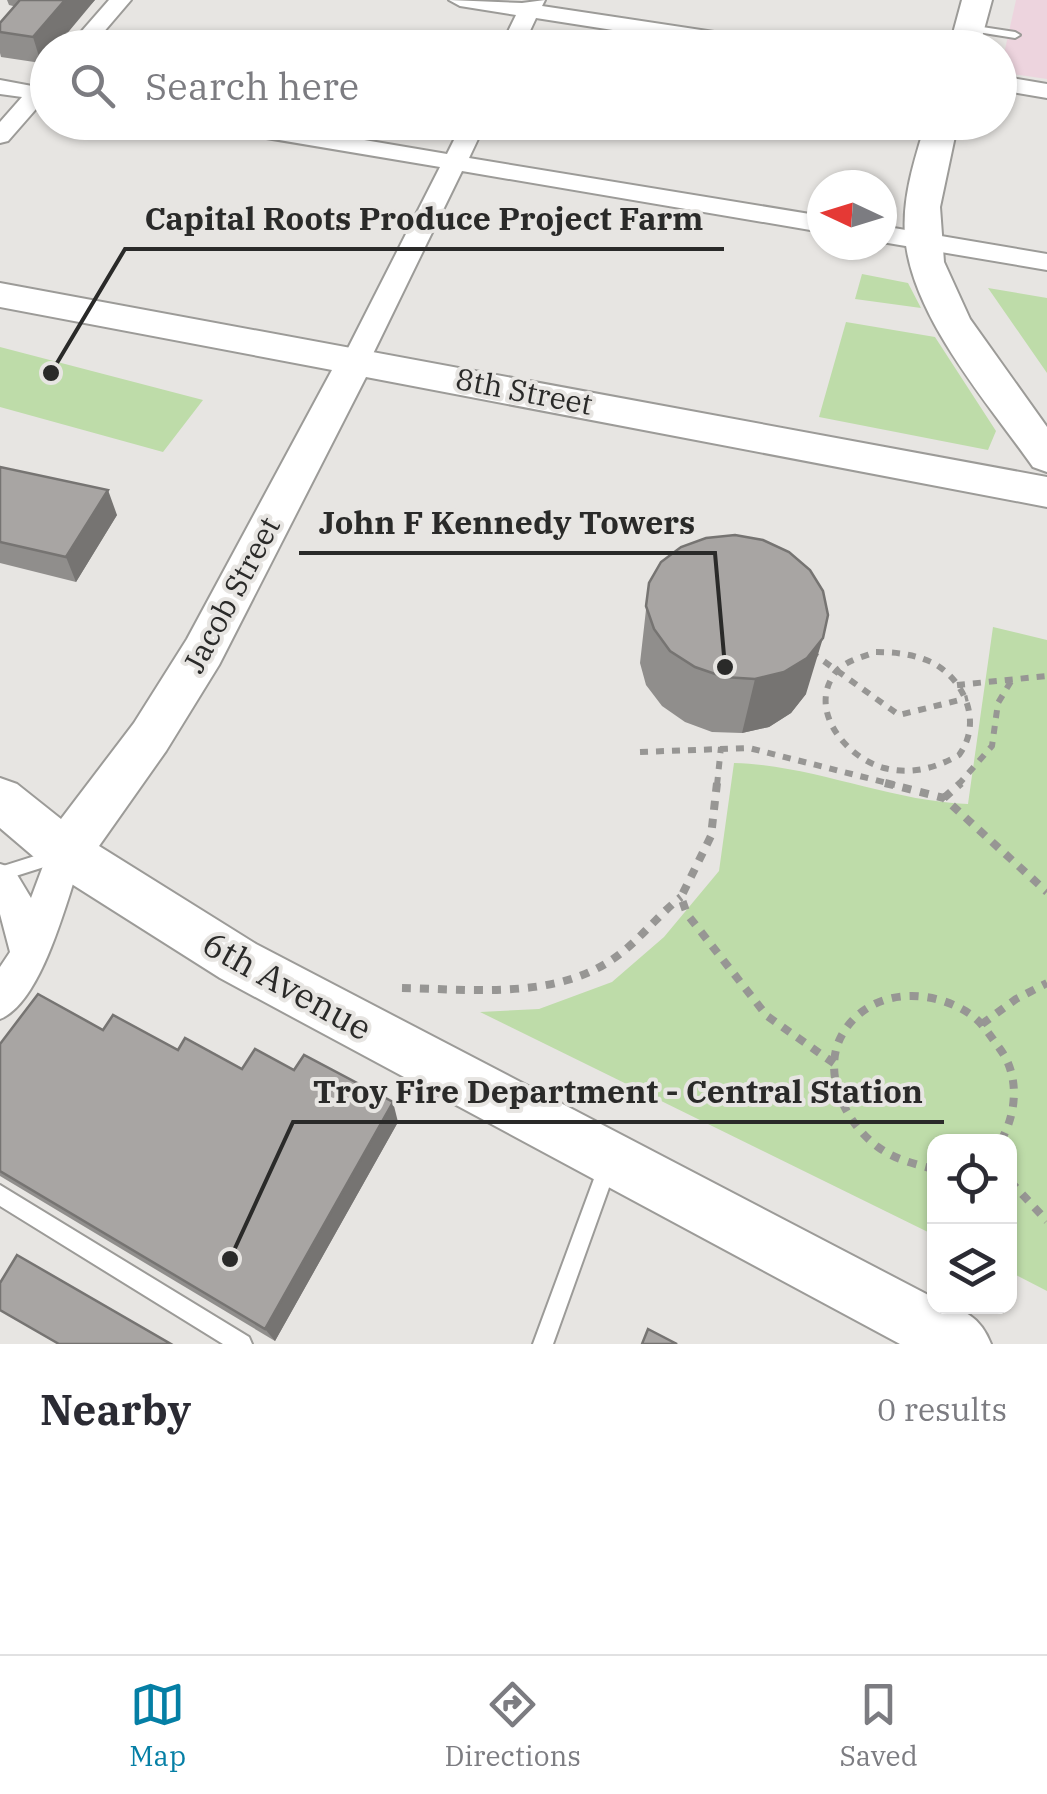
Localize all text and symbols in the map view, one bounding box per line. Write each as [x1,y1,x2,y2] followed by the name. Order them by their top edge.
[30,30,1017,140] search box
[65,58,120,113] icon: search
[145,61,359,110] text: Search here
[807,170,897,260] north arrow
[125,187,724,249] callout: Capital Roots Produce Project Farm
[145,197,703,239] text: Capital Roots Produce Project Farm
[453,358,596,423] street label: 8th Street
[299,491,715,553] callout: John F Kennedy Towers
[319,501,695,543] text: John F Kennedy Towers
[173,510,288,679] street label: Jacob Street
[195,920,380,1050] street label: 6th Avenue
[293,1060,944,1122] callout: Troy Fire Department - Central Station
[313,1070,923,1112] text: Troy Fire Department - Central Station
[927,1134,1017,1314] map controls
[927,1134,1017,1224] button: locate
[927,1224,1017,1314] button: layers
[40,1382,191,1437] text: Nearby
[877,1388,1007,1430] text: 0 results
[129,1677,186,1774] tab: Map
[444,1677,581,1774] tab: Directions
[839,1677,918,1774] tab: Saved

